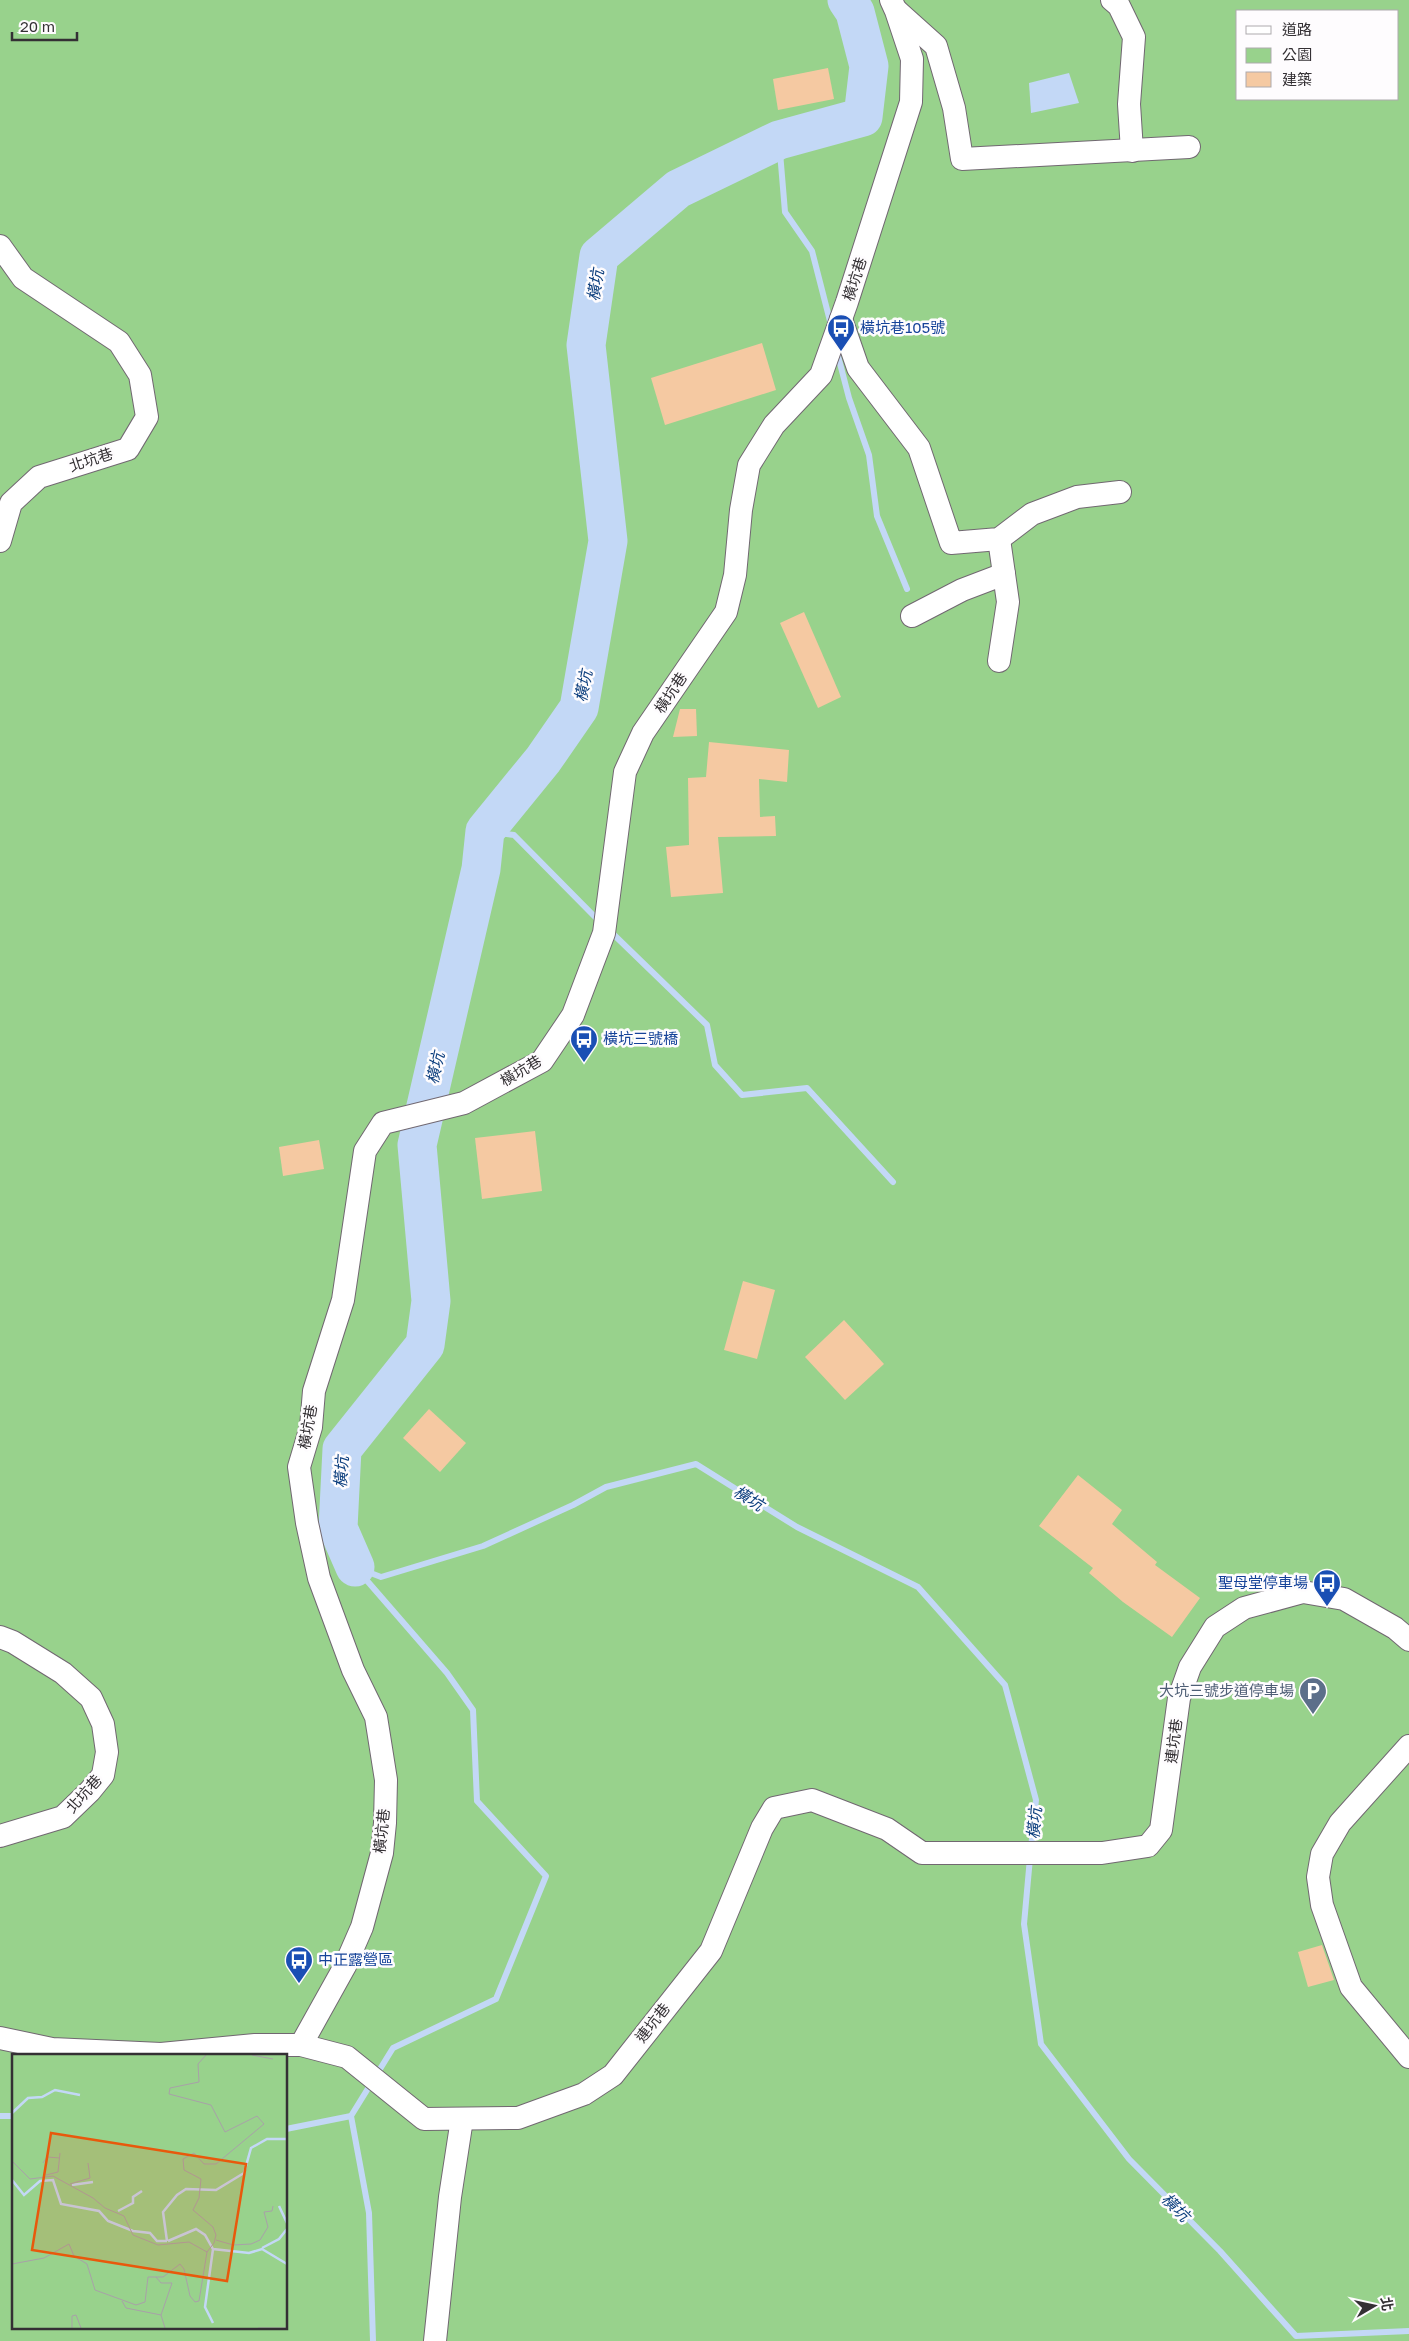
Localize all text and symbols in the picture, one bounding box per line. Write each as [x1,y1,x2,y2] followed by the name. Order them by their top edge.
[12,10,78,42] scale bar
[1236,10,1399,100] legend
[20,17,55,35] text: 20 m
[1282,20,1312,38] text: 道路
[1282,45,1312,63] text: 公園
[1282,70,1312,88] text: 建築
[839,255,870,303] street label: 橫坑巷
[583,266,608,302] water label: 橫坑
[826,313,856,352] bus stop icon: 橫坑巷105號
[860,318,945,336] place label: 橫坑巷105號
[67,444,115,475] street label: 北坑巷
[570,666,596,704] water label: 橫坑
[650,669,690,716] street label: 橫坑巷
[569,1024,599,1063] bus stop icon: 橫坑三號橋
[603,1029,678,1047] place label: 橫坑三號橋
[422,1048,449,1086] water label: 橫坑
[497,1051,544,1089] street label: 橫坑巷
[294,1403,320,1451] street label: 橫坑巷
[330,1453,352,1489] water label: 橫坑
[730,1481,770,1516] water label: 橫坑
[1312,1568,1342,1607] bus stop icon: 聖母堂停車場
[1218,1573,1308,1591] place label: 聖母堂停車場
[1298,1676,1328,1715] parking icon: 大坑三號步道停車場
[1159,1681,1294,1699] place label: 大坑三號步道停車場
[1161,1717,1185,1764] street label: 連坑巷
[62,1771,105,1816] street label: 北坑巷
[1023,1804,1046,1840] water label: 橫坑
[370,1808,392,1854] street label: 橫坑巷
[284,1945,314,1984] bus stop icon: 中正露營區
[318,1950,393,1968] place label: 中正露營區
[631,1999,673,2046] street label: 連坑巷
[12,2054,288,2328] inset map
[1158,2189,1196,2227] water label: 橫坑
[1349,2281,1399,2331] north arrow
[1378,2296,1397,2312] text: 北

